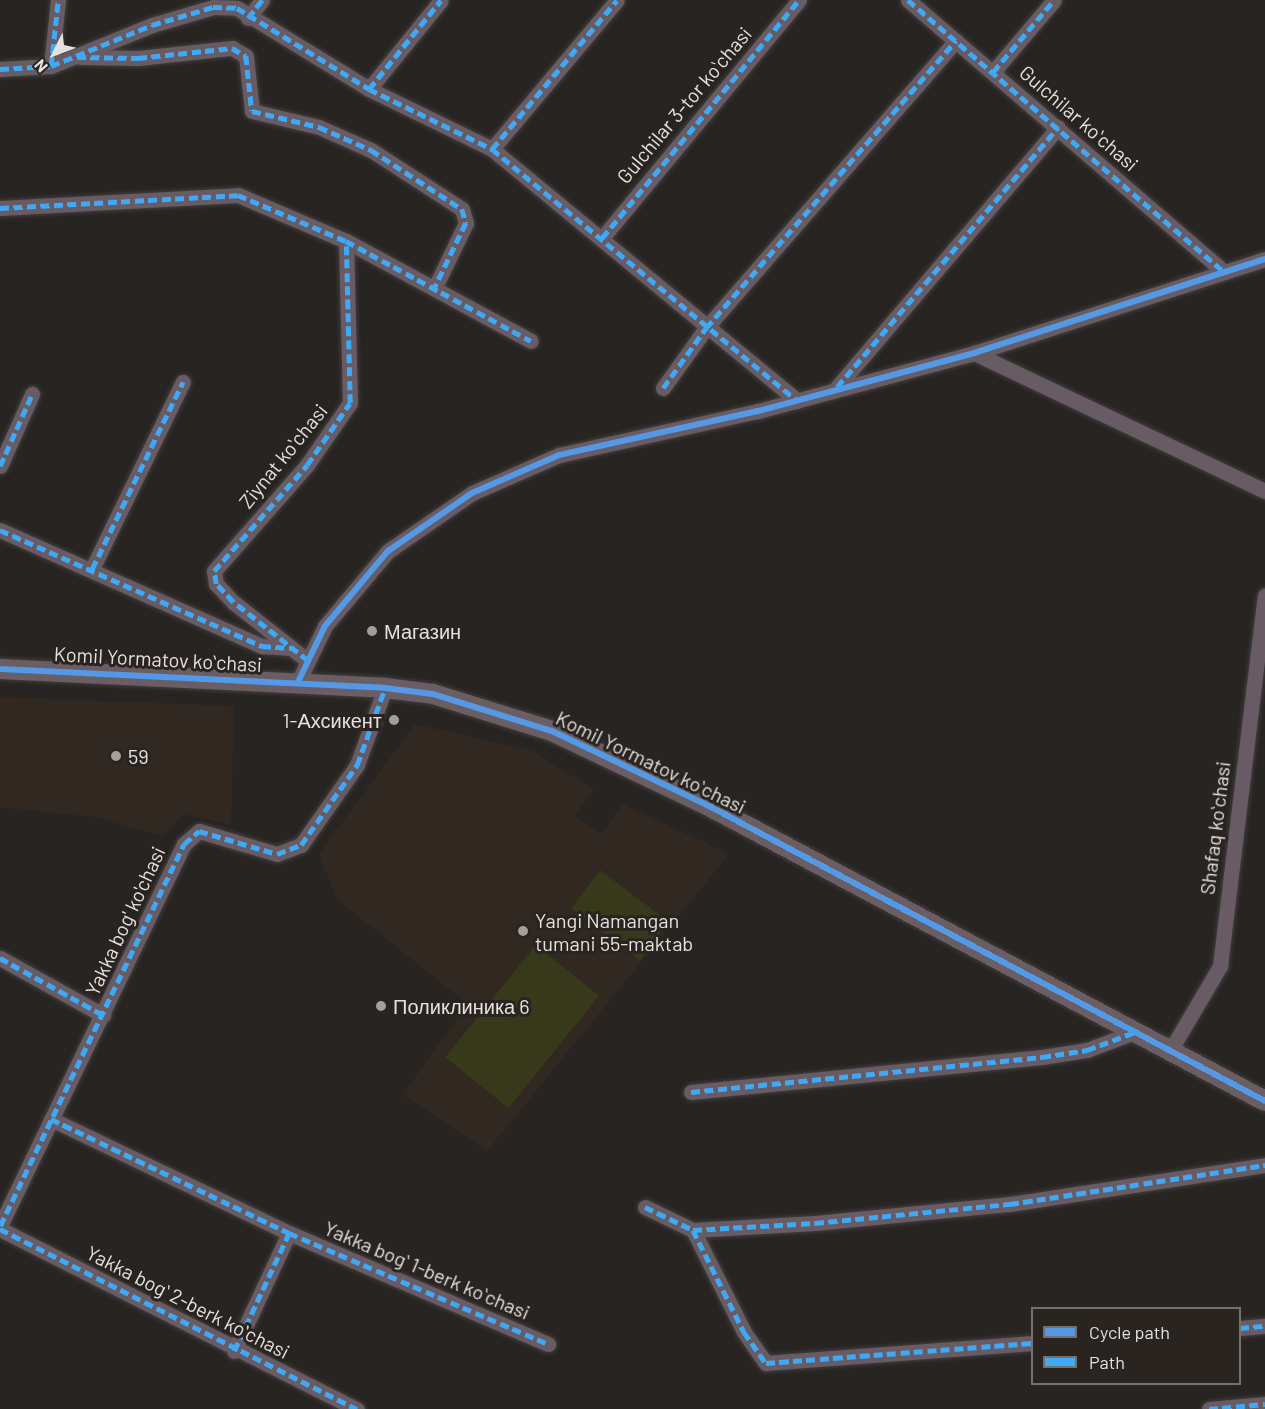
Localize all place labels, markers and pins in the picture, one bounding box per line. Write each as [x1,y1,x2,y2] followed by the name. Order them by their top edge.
[384,619,461,643] place label: Магазин
[365,624,379,638] marker: Магазин
[283,708,382,732] place label: 1-Ахсикент
[387,713,401,727] marker: 1-Ахсикент
[128,744,149,768] place label: 59
[109,749,123,763] marker: 59
[535,908,693,955] place label: Yangi Namangan tumani 55-maktab
[516,924,530,938] marker: Yangi Namangan tumani 55-maktab
[393,994,530,1018] place label: Поликлиника 6
[374,999,388,1013] marker: Поликлиника 6

